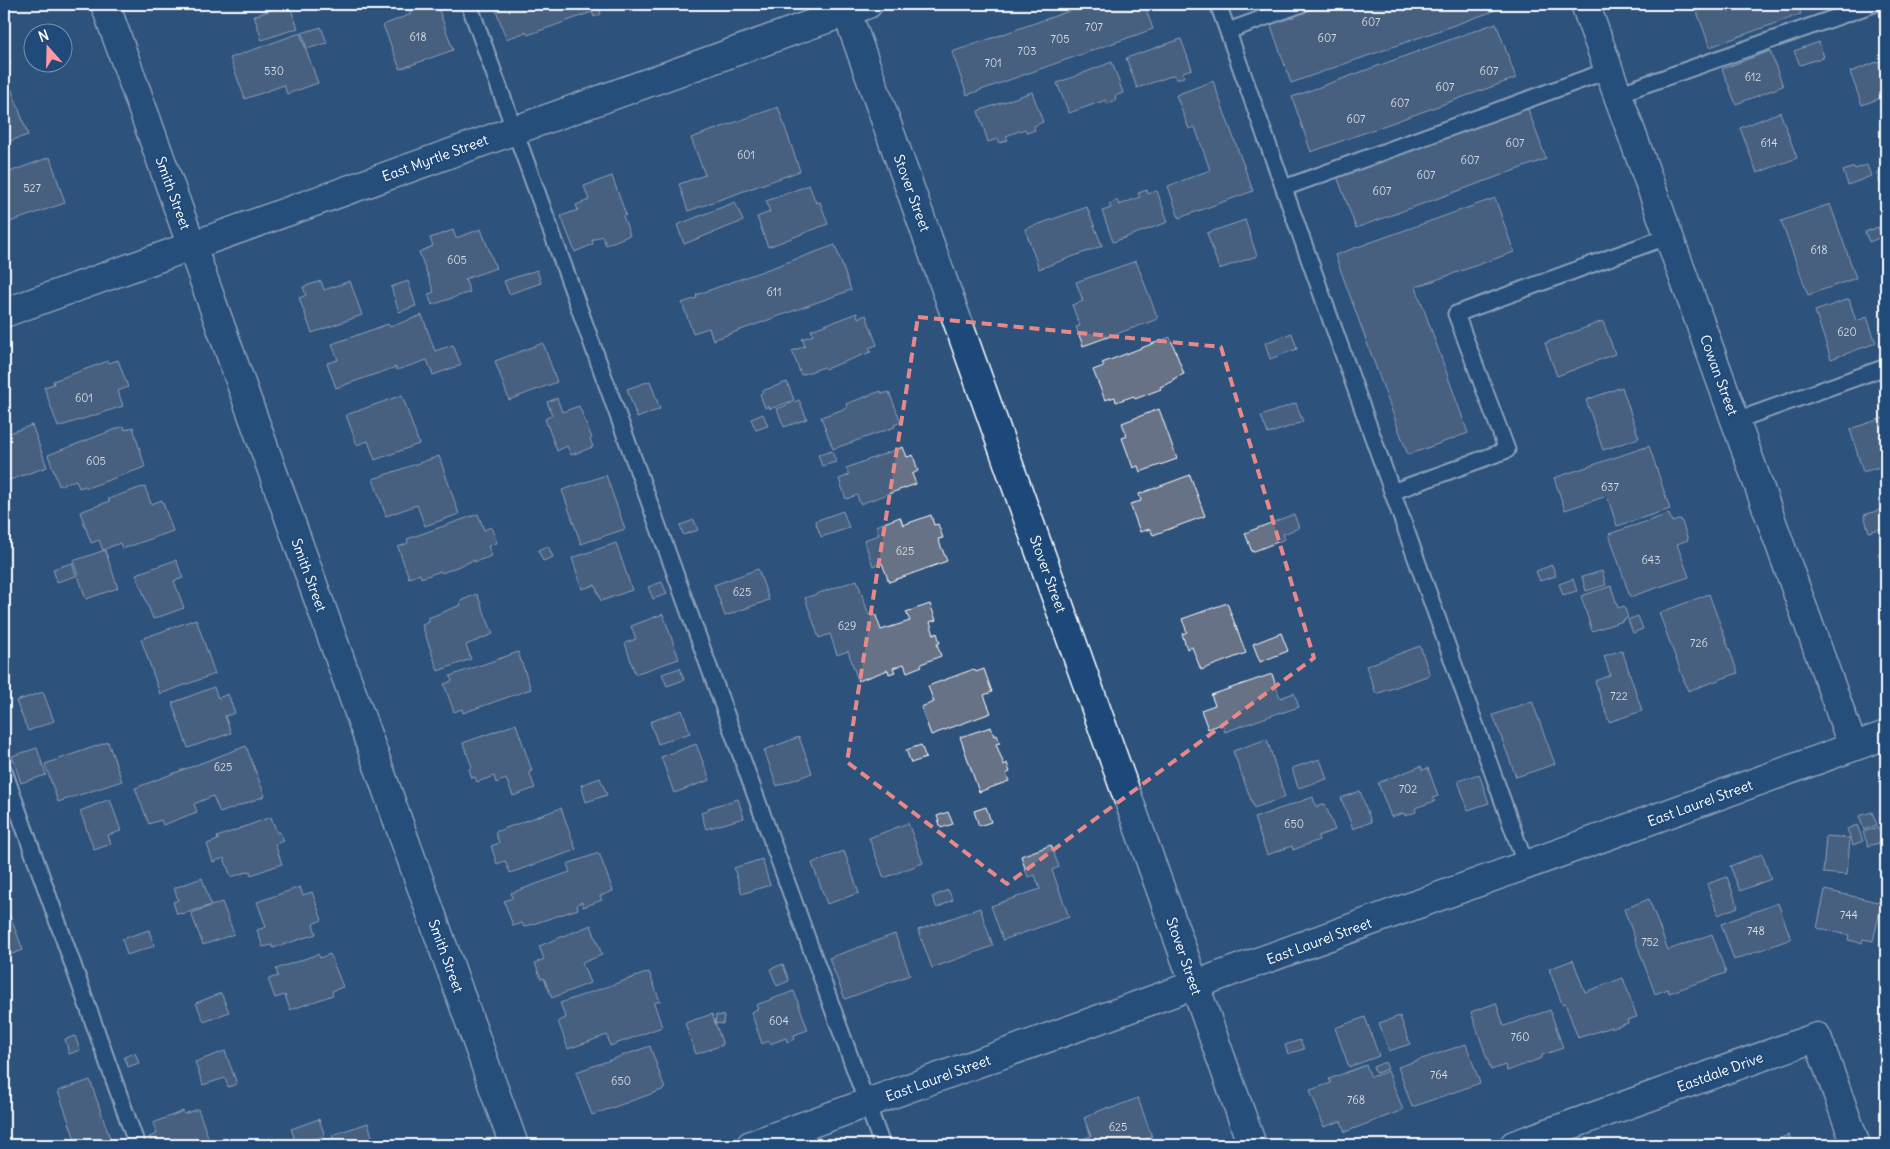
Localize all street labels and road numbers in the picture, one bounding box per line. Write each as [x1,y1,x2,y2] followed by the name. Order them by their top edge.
[380,130,491,186] street label: East Myrtle Street
[890,152,934,234] street label: Stover Street
[151,154,195,232] street label: Smith Street
[1696,332,1742,418] street label: Cowan Street
[1026,533,1070,615] street label: Stover Street
[287,536,331,614] street label: Smith Street
[1645,776,1755,830] street label: East Laurel Street
[1264,914,1374,968] street label: East Laurel Street
[1162,915,1206,997] street label: Stover Street
[424,917,468,995] street label: Smith Street
[1674,1048,1766,1096] street label: Eastdale Drive
[883,1051,993,1105] street label: East Laurel Street

